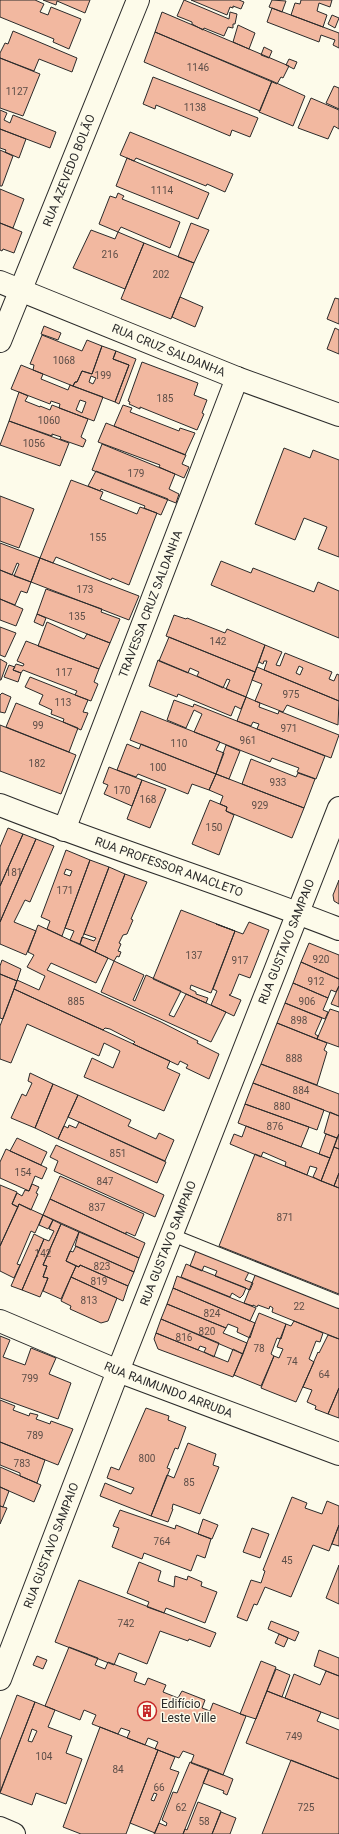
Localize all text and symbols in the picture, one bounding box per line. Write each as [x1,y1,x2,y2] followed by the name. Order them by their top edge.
[187,62,210,73] house number: 1146
[6,86,29,97] house number: 1127
[184,102,207,113] house number: 1138
[40,112,98,229] street label: RUA AZEVEDO BOLÃO
[151,185,174,196] house number: 1114
[102,249,119,260] house number: 216
[153,269,170,280] house number: 202
[110,321,228,380] street label: RUA CRUZ SALDANHA
[53,355,76,366] house number: 1068
[95,370,111,381] house number: 199
[157,393,174,404] house number: 185
[38,415,61,426] house number: 1060
[23,438,46,449] house number: 1056
[128,468,144,479] house number: 179
[116,528,185,680] street label: TRAVESSA CRUZ SALDANHA
[90,532,107,543] house number: 155
[77,584,93,595] house number: 173
[69,611,86,622] house number: 135
[210,636,227,647] house number: 142
[56,667,73,678] house number: 117
[283,689,300,700] house number: 975
[55,697,71,708] house number: 113
[32,720,44,731] house number: 99
[281,723,297,734] house number: 971
[240,735,256,746] house number: 961
[171,738,188,749] house number: 110
[29,758,46,769] house number: 182
[150,762,167,773] house number: 100
[270,777,286,788] house number: 933
[114,785,131,796] house number: 170
[140,794,157,805] house number: 168
[252,800,268,811] house number: 929
[206,822,223,833] house number: 150
[93,834,245,900] street label: RUA PROFESSOR ANACLETO
[6,867,22,878] house number: 181
[256,877,317,1006] street label: RUA GUSTAVO SAMPAIO
[57,885,73,896] house number: 171
[186,950,203,961] house number: 137
[313,954,330,965] house number: 920
[232,955,249,966] house number: 917
[308,976,325,987] house number: 912
[68,996,85,1007] house number: 885
[299,996,316,1007] house number: 906
[291,1015,308,1026] house number: 898
[286,1053,303,1064] house number: 888
[293,1085,310,1096] house number: 884
[274,1101,291,1112] house number: 880
[267,1121,284,1132] house number: 876
[110,1148,126,1159] house number: 851
[15,1167,32,1178] house number: 154
[97,1176,114,1187] house number: 847
[137,1179,199,1308] street label: RUA GUSTAVO SAMPAIO
[89,1202,106,1213] house number: 837
[277,1212,293,1223] house number: 871
[35,1248,52,1259] house number: 142
[94,1261,110,1272] house number: 823
[91,1276,107,1287] house number: 819
[81,1295,97,1306] house number: 813
[293,1301,305,1312] house number: 22
[204,1308,221,1319] house number: 824
[199,1326,216,1337] house number: 820
[176,1332,193,1343] house number: 816
[253,1343,265,1354] house number: 78
[286,1356,298,1367] house number: 74
[102,1359,235,1421] street label: RUA RAIMUNDO ARRUDA
[318,1369,330,1380] house number: 64
[22,1373,38,1384] house number: 799
[27,1430,43,1441] house number: 789
[139,1453,156,1464] house number: 800
[14,1458,30,1469] house number: 783
[183,1477,195,1488] house number: 85
[21,1481,82,1610] street label: RUA GUSTAVO SAMPAIO
[154,1536,171,1547] house number: 764
[281,1555,293,1566] house number: 45
[118,1618,135,1629] house number: 742
[161,1697,216,1725] place label: Edifício Leste Ville
[136,1700,158,1722] building icon: Edifício Leste Ville
[286,1731,302,1742] house number: 749
[36,1751,53,1762] house number: 104
[112,1764,124,1775] house number: 84
[153,1782,165,1793] house number: 66
[175,1802,187,1813] house number: 62
[298,1802,315,1813] house number: 725
[198,1816,210,1827] house number: 58

